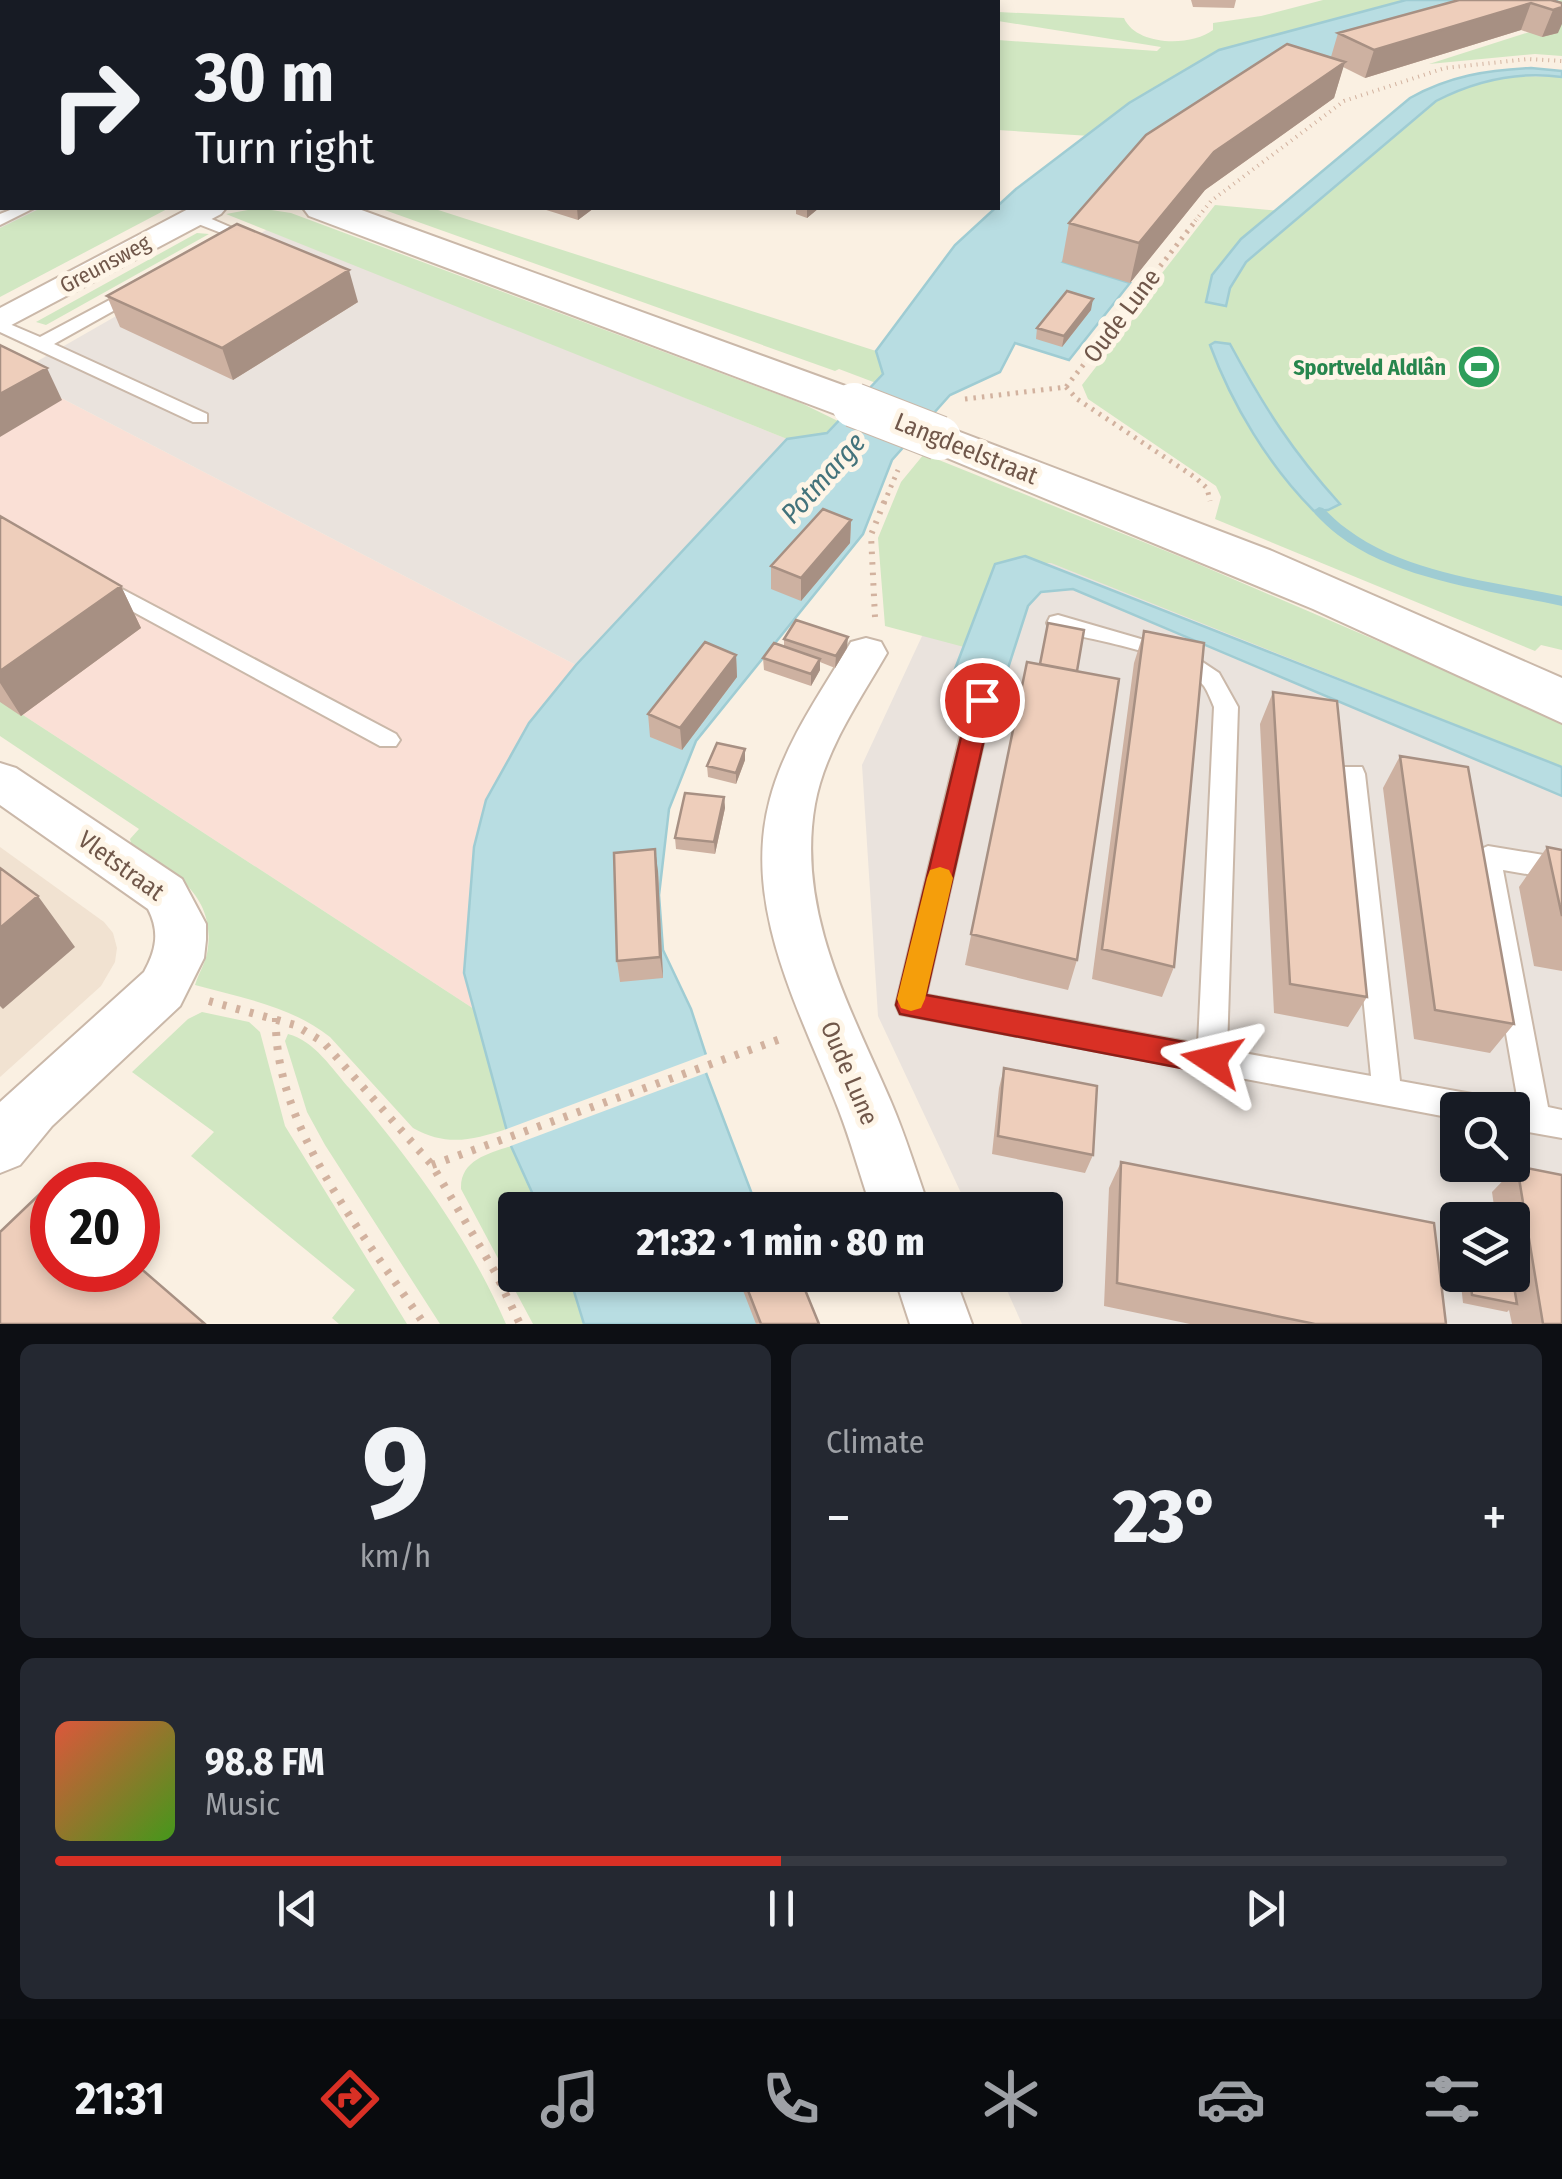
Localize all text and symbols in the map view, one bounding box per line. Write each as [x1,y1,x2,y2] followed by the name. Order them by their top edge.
[195,36,334,120] text: 30 m
[30,40,160,170] icon: right
[195,121,374,175] text: Turn right
[55,229,155,299] street label: Greunsweg
[1077,263,1167,369] street label: Oude Lune
[1456,344,1502,390] sports icon: Sportveld Aldlân
[1293,354,1446,381] place label: Sportveld Aldlân
[890,407,1043,492] street label: Langdeelstraat
[774,426,872,530] water label: Potmarge
[940,658,1025,743] pin
[955,673,1010,728] icon: arrive
[72,825,171,908] street label: Vletstraat
[1160,1008,1264,1112] position arrow
[814,1017,884,1129] street label: Oude Lune
[1440,1092,1530,1292] map controls
[1440,1092,1530,1182] button: search
[30,1162,160,1292] speed limit sign: 20
[1440,1202,1530,1292] button: layers
[637,1219,924,1265] text: 21:32 · 1 min · 80 m
[362,1394,429,1550] text: 9
[826,1423,925,1461] text: Climate
[1113,1472,1220,1562] text: 23°
[826,1485,851,1551] text: −
[1482,1485,1507,1551] text: +
[360,1537,431,1575] text: km/h
[205,1739,325,1785] text: 98.8 FM
[205,1785,280,1823] text: Music
[270,1881,325,1936] icon: previous
[754,1881,809,1936] icon: pause
[1238,1881,1293,1936] icon: next
[315,2064,385,2134] icon: directions
[535,2064,605,2134] icon: music
[756,2064,826,2134] icon: phone
[976,2064,1046,2134] icon: climate
[1196,2064,1266,2134] icon: car
[1417,2064,1487,2134] icon: filters
[75,2072,165,2126] text: 21:31

